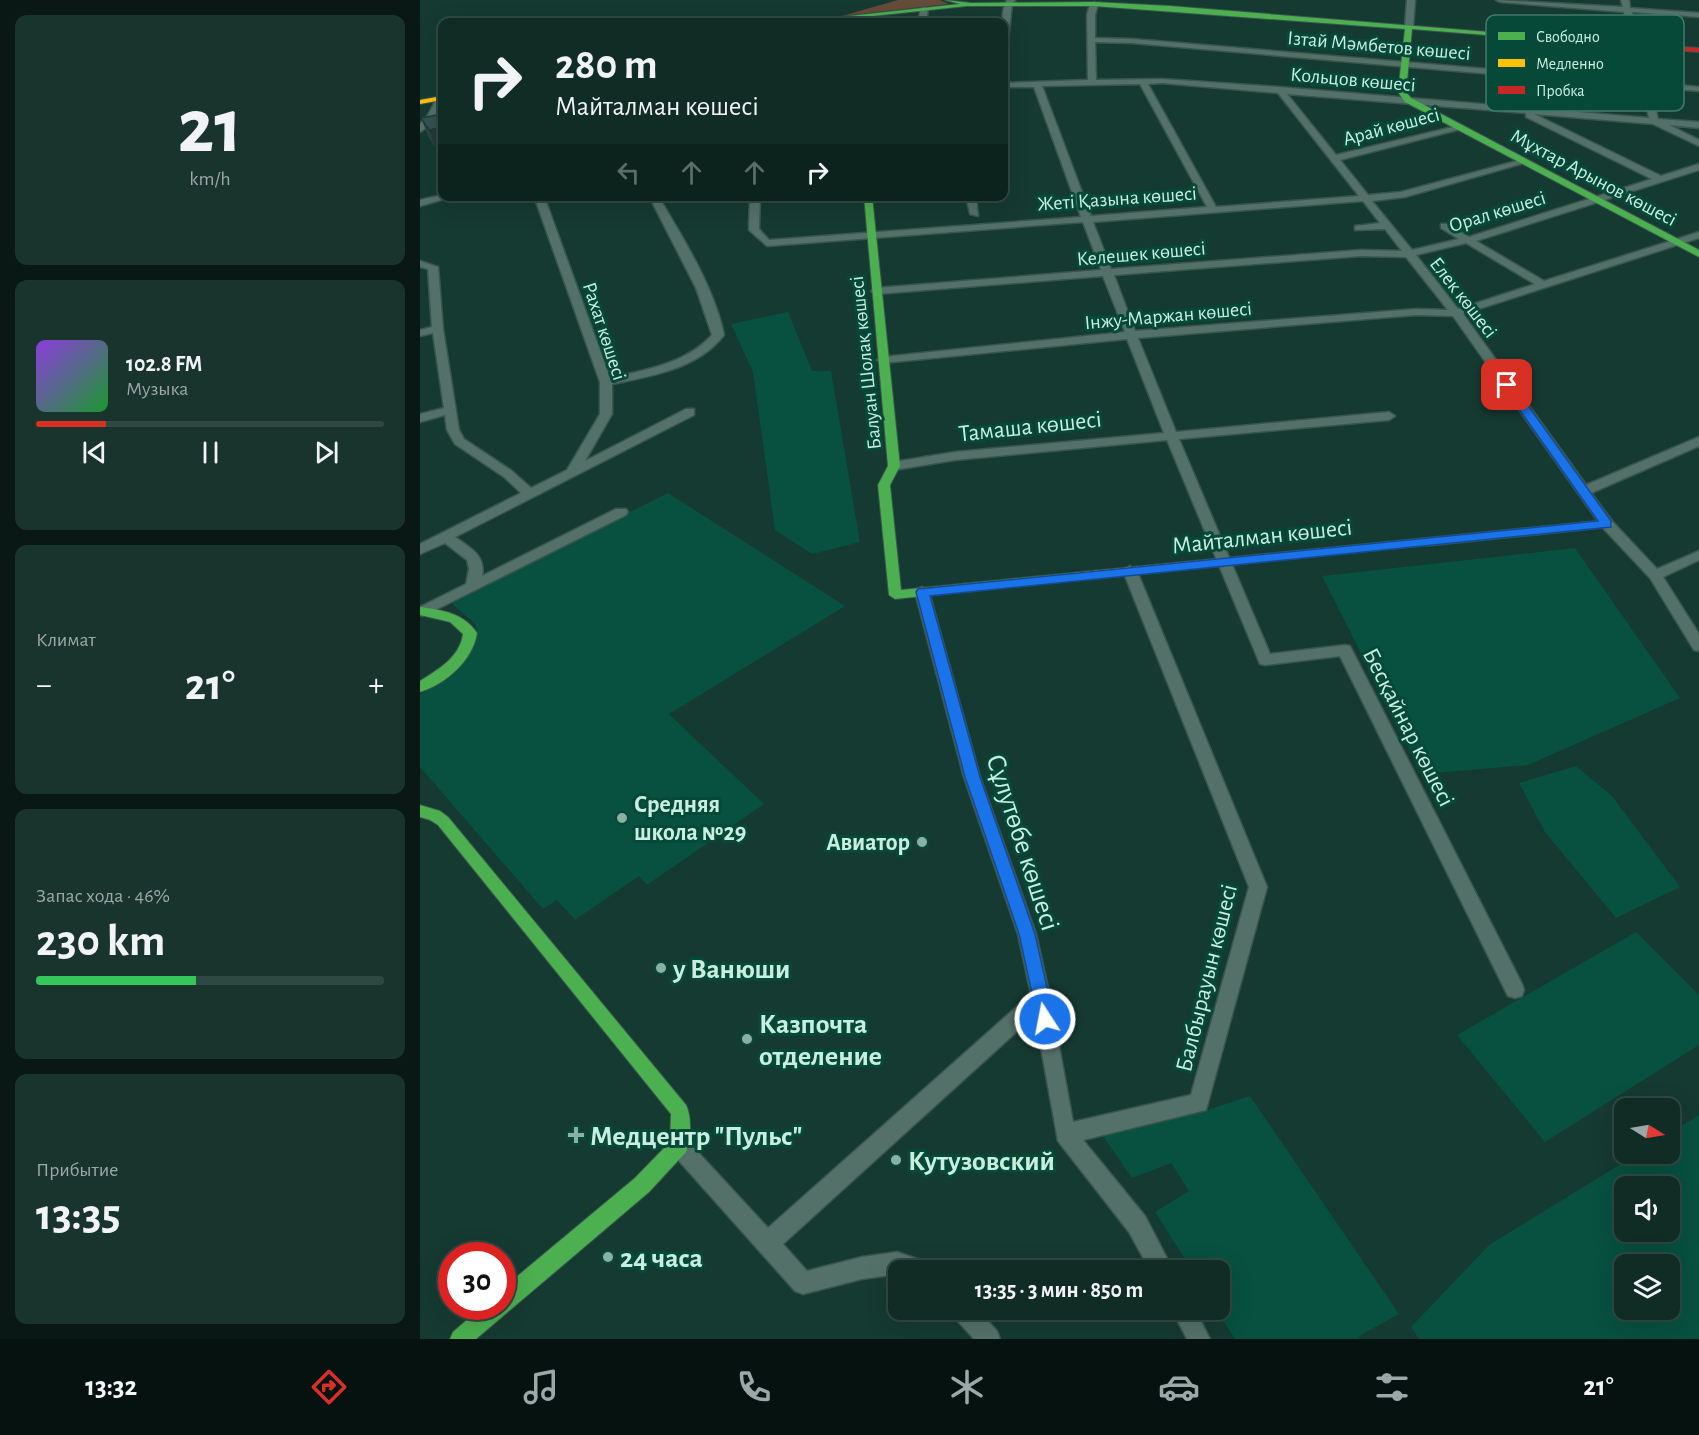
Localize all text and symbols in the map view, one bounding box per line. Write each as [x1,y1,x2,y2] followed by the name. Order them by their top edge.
[1486,15,1684,111] legend
[1286,28,1471,64] street label: Ізтай Мәмбетов көшесі
[1536,29,1600,45] text: Свободно
[456,42,534,120] icon: right
[555,44,658,86] text: 280 m
[1536,56,1604,72] text: Медленно
[1289,65,1416,95] street label: Кольцов көшесі
[1536,83,1585,99] text: Пробка
[178,89,242,167] text: 21
[555,93,759,120] text: Майталман көшесі
[1341,104,1442,149] street label: Арай көшесі
[1507,126,1680,230] street label: Мұхтар Арынов көшесі
[612,156,645,189] icon: left
[675,156,708,189] icon: ahead
[738,156,771,189] icon: ahead
[801,156,834,189] icon: right
[189,169,231,189] text: km/h
[1037,183,1197,215] street label: Жеті Қазына көшесі
[1447,188,1548,236] street label: Орал көшесі
[1076,238,1206,270] street label: Келешек көшесі
[1426,254,1501,342] street label: Елек көшесі
[847,275,885,451] street label: Балуан Шолақ көшесі
[579,280,629,383] street label: Рахат көшесі
[1083,299,1253,333] street label: Інжу-Маржан көшесі
[126,353,202,375] text: 102.8 FM
[1481,359,1532,410] pin
[1490,368,1523,401] icon: arrive
[126,379,188,399] text: Музыка
[957,408,1103,446] street label: Тамаша көшесі
[78,436,111,469] icon: previous
[194,436,227,469] icon: pause
[310,436,343,469] icon: next
[1171,516,1353,558] street label: Майталман көшесі
[36,630,96,650] text: Климат
[1358,644,1458,811] street label: Бесқайнар көшесі
[185,663,235,708] text: 21°
[36,669,52,702] text: −
[368,669,384,702] text: +
[980,751,1064,934] street label: Сұлутөбе көшесі
[634,793,746,845] place label: Средняя школа №29
[615,811,629,825] marker: Средняя школа №29
[826,831,910,855] place label: Авиатор
[915,835,929,849] marker: Авиатор
[1172,882,1242,1075] street label: Балбырауын көшесі
[36,886,170,906] text: Запас хода · 46%
[36,919,165,964] text: 230 km
[672,956,790,984] place label: у Ванюши
[654,961,668,975] marker: у Ванюши
[1013,987,1077,1051] position arrow
[759,1011,882,1071] place label: Казпочта отделение
[740,1032,754,1046] marker: Казпочта отделение
[1614,1098,1680,1164] north arrow
[1614,1098,1680,1320] map controls
[590,1123,802,1151] place label: Медцентр "Пульс"
[567,1126,585,1144] marker: Медцентр "Пульс"
[908,1148,1055,1176] place label: Кутузовский
[889,1153,903,1167] marker: Кутузовский
[36,1160,118,1180] text: Прибытие
[1614,1176,1680,1242] button: sound
[36,1193,121,1238] text: 13:35
[438,1242,516,1320] speed limit sign: 30
[620,1245,703,1273] place label: 24 часа
[601,1250,615,1264] marker: 24 часа
[1614,1254,1680,1320] button: layers
[975,1279,1143,1301] text: 13:35 · 3 мин · 850 m
[308,1366,350,1408] icon: directions
[520,1366,562,1408] icon: music
[733,1366,775,1408] icon: phone
[946,1366,988,1408] icon: climate
[1158,1366,1200,1408] icon: car
[1371,1366,1413,1408] icon: filters
[85,1373,137,1400] text: 13:32
[1583,1373,1614,1400] text: 21°

